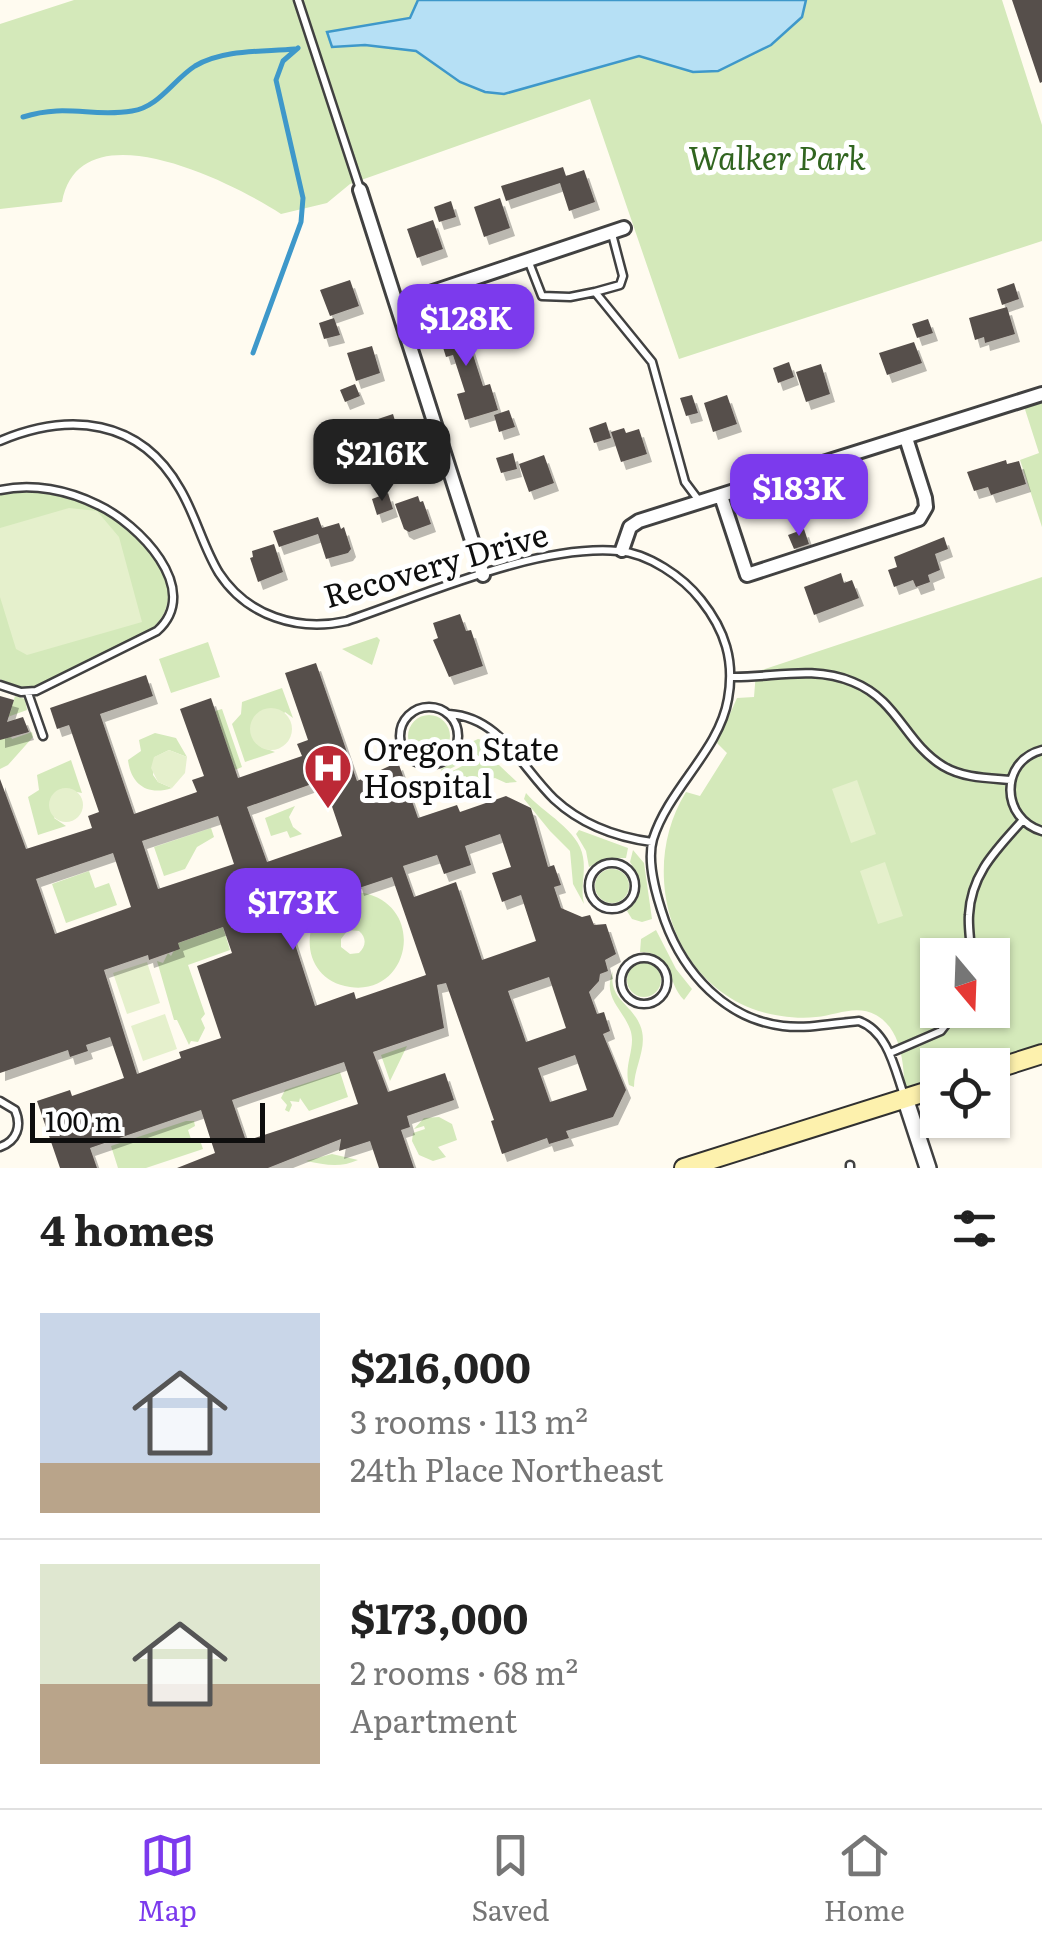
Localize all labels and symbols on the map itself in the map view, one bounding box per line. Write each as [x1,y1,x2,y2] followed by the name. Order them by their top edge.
[688,132,866,180] park label: Walker Park
[396,284,536,369] pin: $128K
[312,419,452,504] pin: $216K
[729,454,869,539] pin: $183K
[317,508,553,618] street label: Recovery Drive
[363,723,559,808] place label: Oregon State Hospital
[302,742,354,810] hospital icon: Oregon State Hospital
[223,868,363,953] pin: $173K
[920,938,1010,1028] north arrow
[30,1098,265,1142] scale bar

